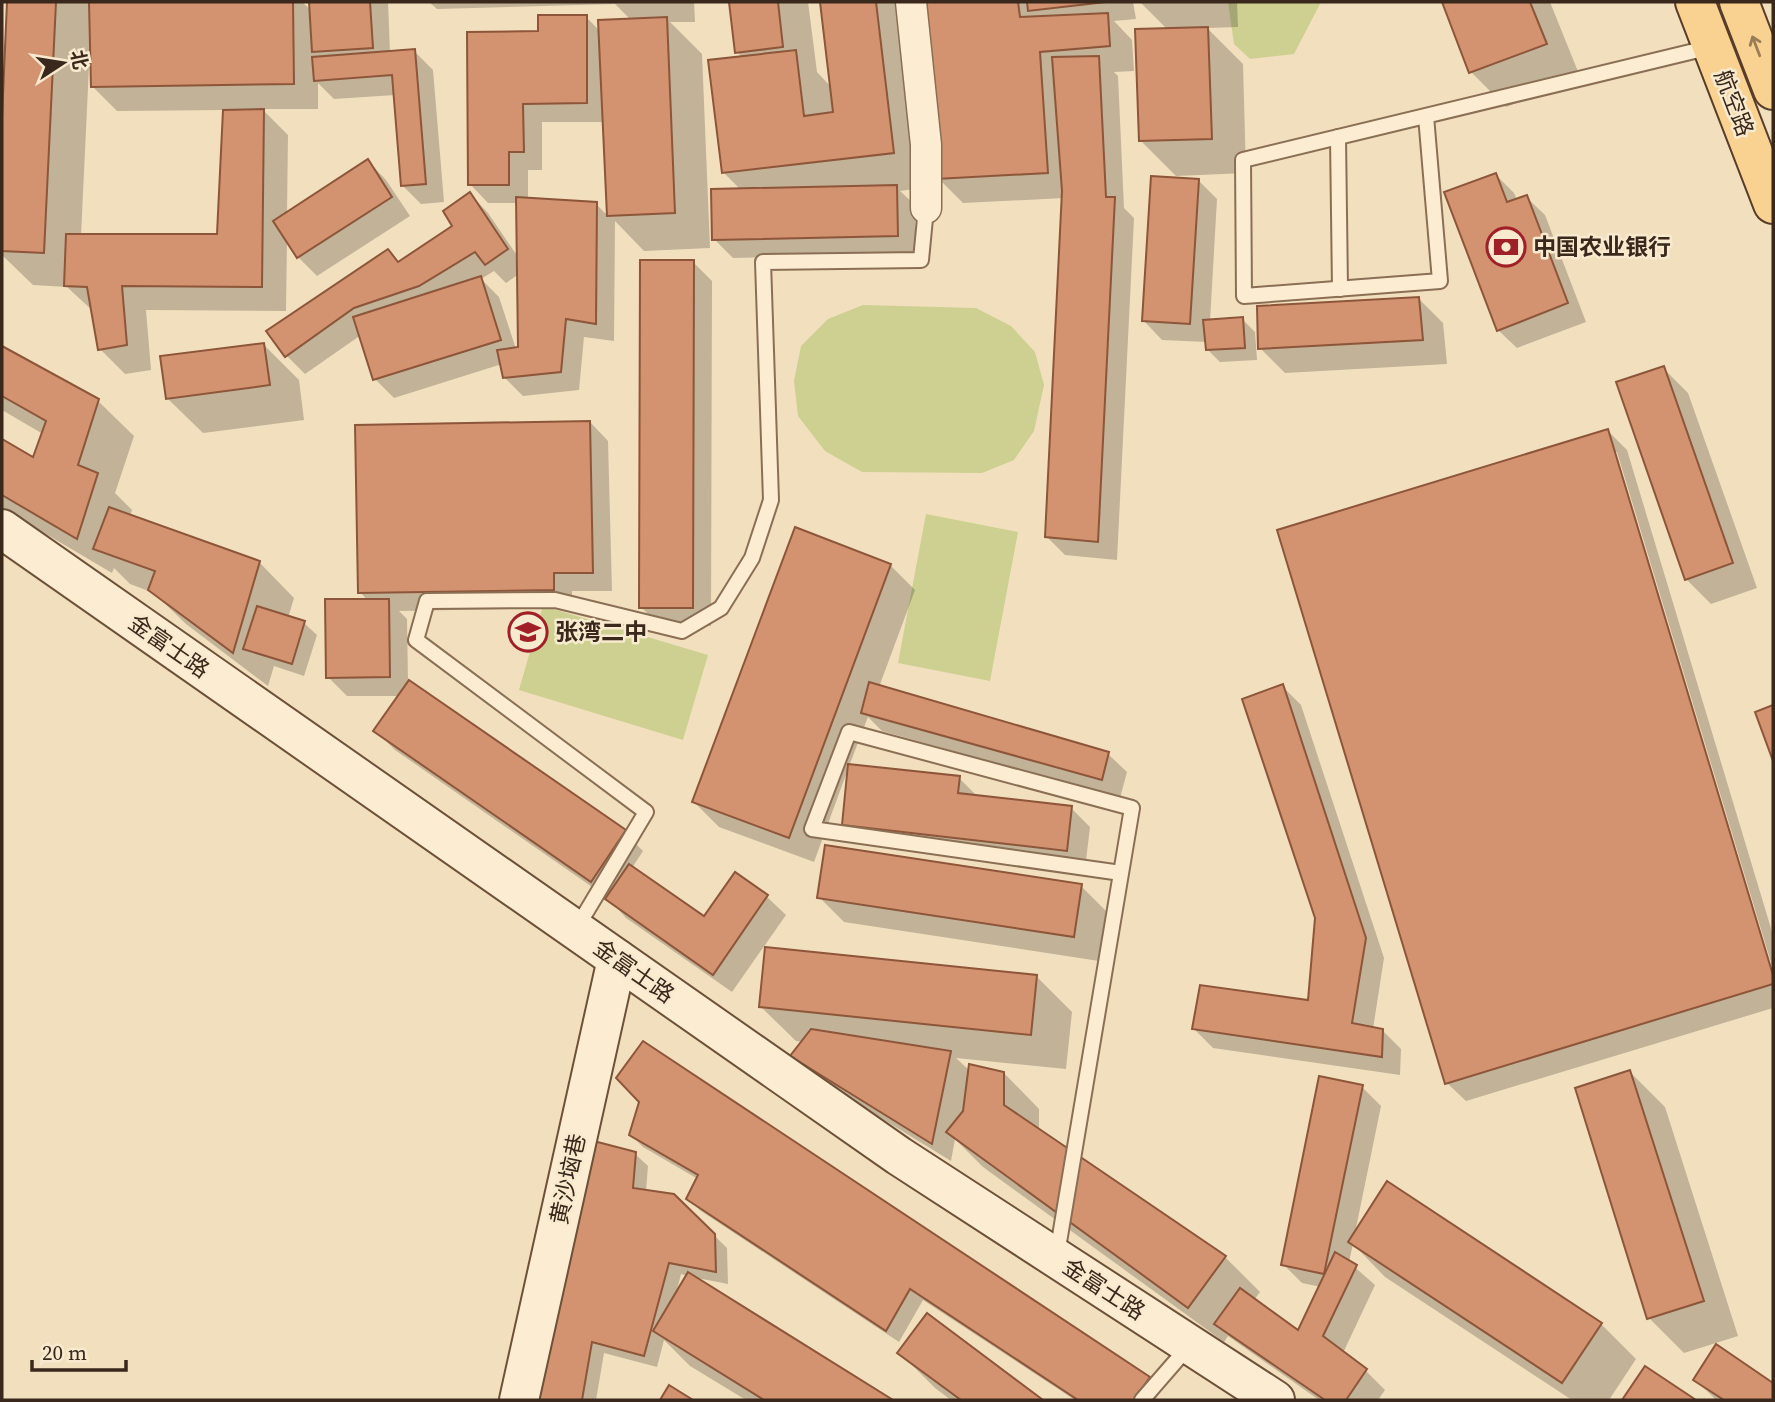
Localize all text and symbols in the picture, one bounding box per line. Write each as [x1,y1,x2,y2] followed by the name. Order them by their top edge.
[28,28,98,98] north arrow
[1749,35,1762,57] one-way arrow
[65,47,94,71] text: 北
[1707,65,1761,141] street label: 航空路
[1485,226,1527,268] bank icon: 中国农业银行
[1533,231,1671,263] place label: 中国农业银行
[122,607,216,685] street label: 金富士路
[507,611,549,653] school or university icon: 张湾二中
[555,616,647,648] place label: 张湾二中
[587,932,681,1010] street label: 金富士路
[543,1131,593,1227] street label: 黄沙垴巷
[1057,1251,1151,1327] street label: 金富士路
[32,1328,126,1372] scale bar
[42,1338,87,1367] text: 20 m

